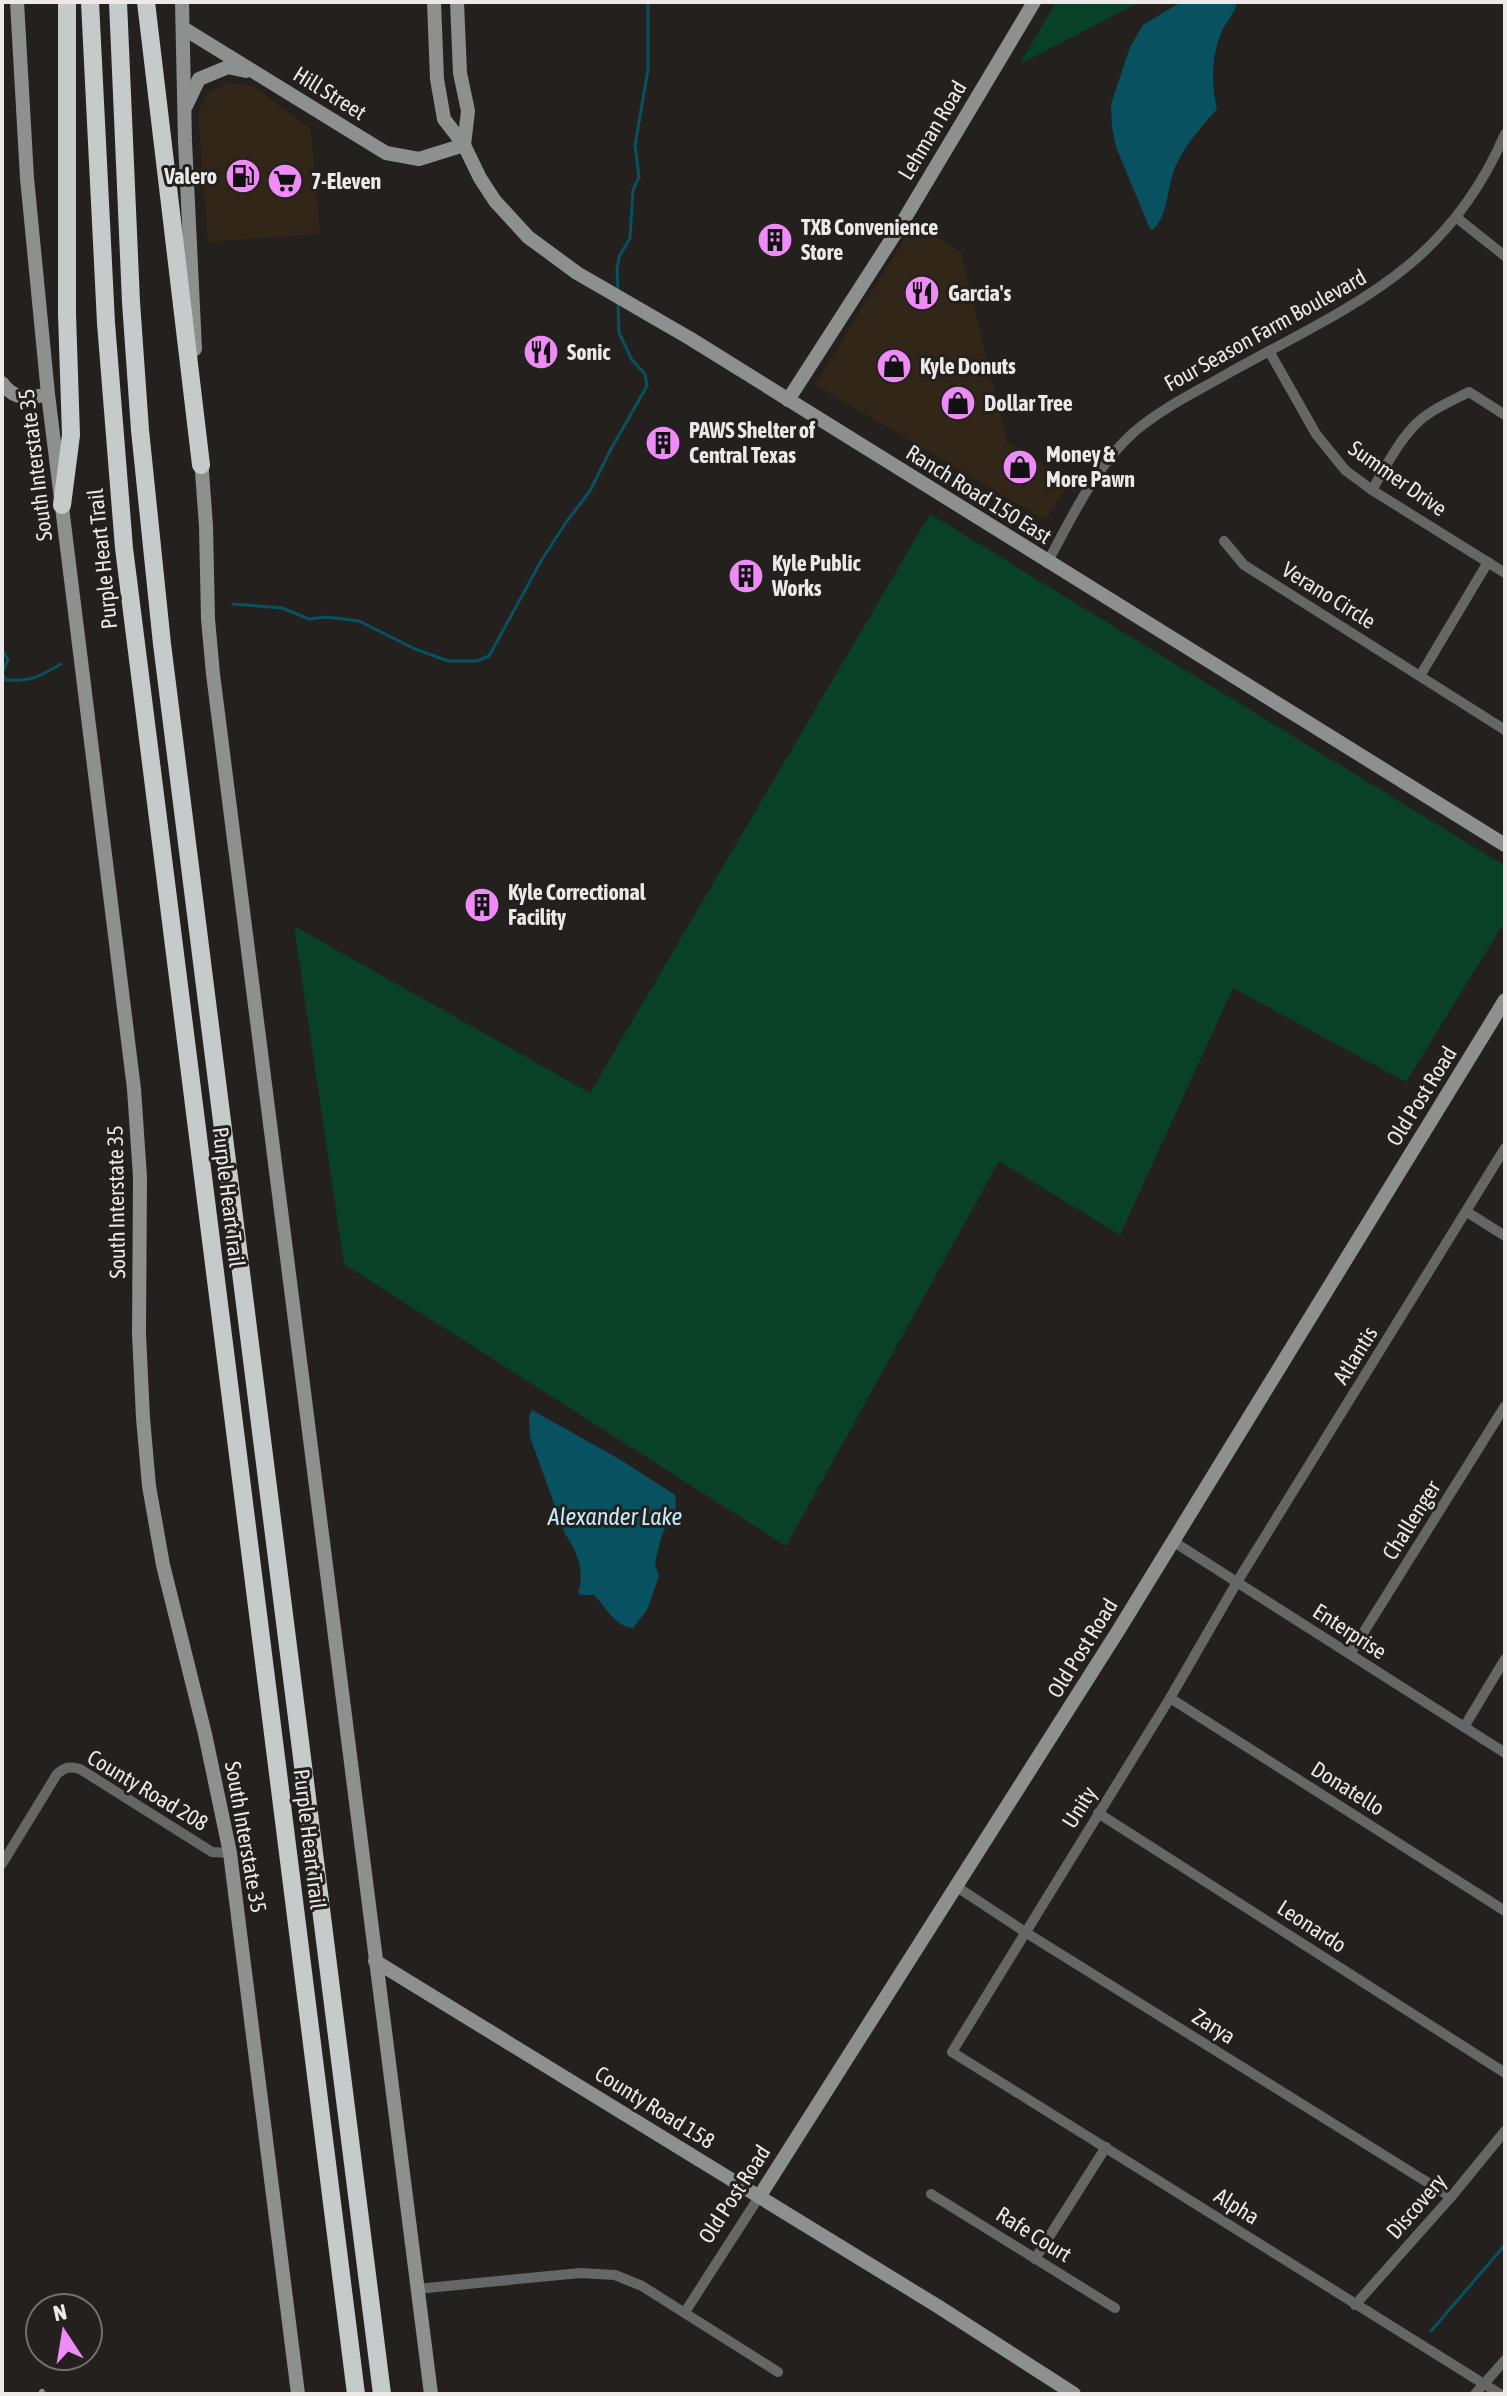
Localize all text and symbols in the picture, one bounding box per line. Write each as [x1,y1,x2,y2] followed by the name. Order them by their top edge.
[289,61,371,125] street label: Hill Street
[892,76,972,184] street label: Lehman Road
[224,157,262,195] fuel station icon: Valero
[266,162,304,200] supermarket icon: 7-Eleven
[163,163,217,189] place label: Valero
[311,168,381,194] place label: 7-Eleven
[801,214,938,265] place label: TXB Convenience Store
[756,221,794,259] building icon: TXB Convenience Store
[1159,264,1371,396] street label: Four Season Farm Boulevard
[903,274,941,312] restaurant icon: Garcia's
[948,280,1011,306] place label: Garcia's
[522,333,560,371] restaurant icon: Sonic
[567,339,611,365] place label: Sonic
[875,347,913,385] shop icon: Kyle Donuts
[920,353,1016,379] place label: Kyle Donuts
[939,384,977,422] shop icon: Dollar Tree
[13,387,57,543] street label: South Interstate 35
[984,390,1073,416] place label: Dollar Tree
[689,417,816,468] place label: PAWS Shelter of Central Texas
[644,424,682,462] building icon: PAWS Shelter of Central Texas
[1344,435,1452,521] street label: Summer Drive
[902,439,1056,549] street label: Ranch Road 150 East
[1046,441,1135,492] place label: Money & More Pawn
[1001,448,1039,486] shop icon: Money & More Pawn
[82,487,122,631] street label: Purple Heart Trail
[771,550,862,601] place label: Kyle Public Works
[1277,556,1381,634] street label: Verano Circle
[727,557,765,595] building icon: Kyle Public Works
[508,879,647,930] place label: Kyle Correctional Facility
[463,886,501,924] building icon: Kyle Correctional Facility
[1380,1042,1462,1150] street label: Old Post Road
[102,1125,130,1279] street label: South Interstate 35
[208,1125,251,1269] street label: Purple Heart Trail
[1327,1321,1383,1389] street label: Atlantis
[1377,1475,1446,1564] street label: Challenger
[547,1503,682,1530] water label: Alexander Lake
[1041,1594,1123,1702] street label: Old Post Road
[1308,1598,1392,1664] street label: Enterprise
[83,1744,213,1836] street label: County Road 208
[1307,1755,1389,1821] street label: Donatello
[220,1759,272,1915] street label: South Interstate 35
[289,1767,332,1911] street label: Purple Heart Trail
[1056,1781,1102,1833] street label: Unity
[1273,1894,1351,1958] street label: Leonardo
[1188,2003,1240,2049] street label: Zarya
[590,2060,720,2154] street label: County Road 158
[693,2140,775,2248] street label: Old Post Road
[1381,2168,1451,2244] street label: Discovery
[1210,2182,1264,2230] street label: Alpha
[992,2201,1076,2267] street label: Rafe Court
[24,2292,104,2372] north arrow
[51,2298,69,2327] text: N

